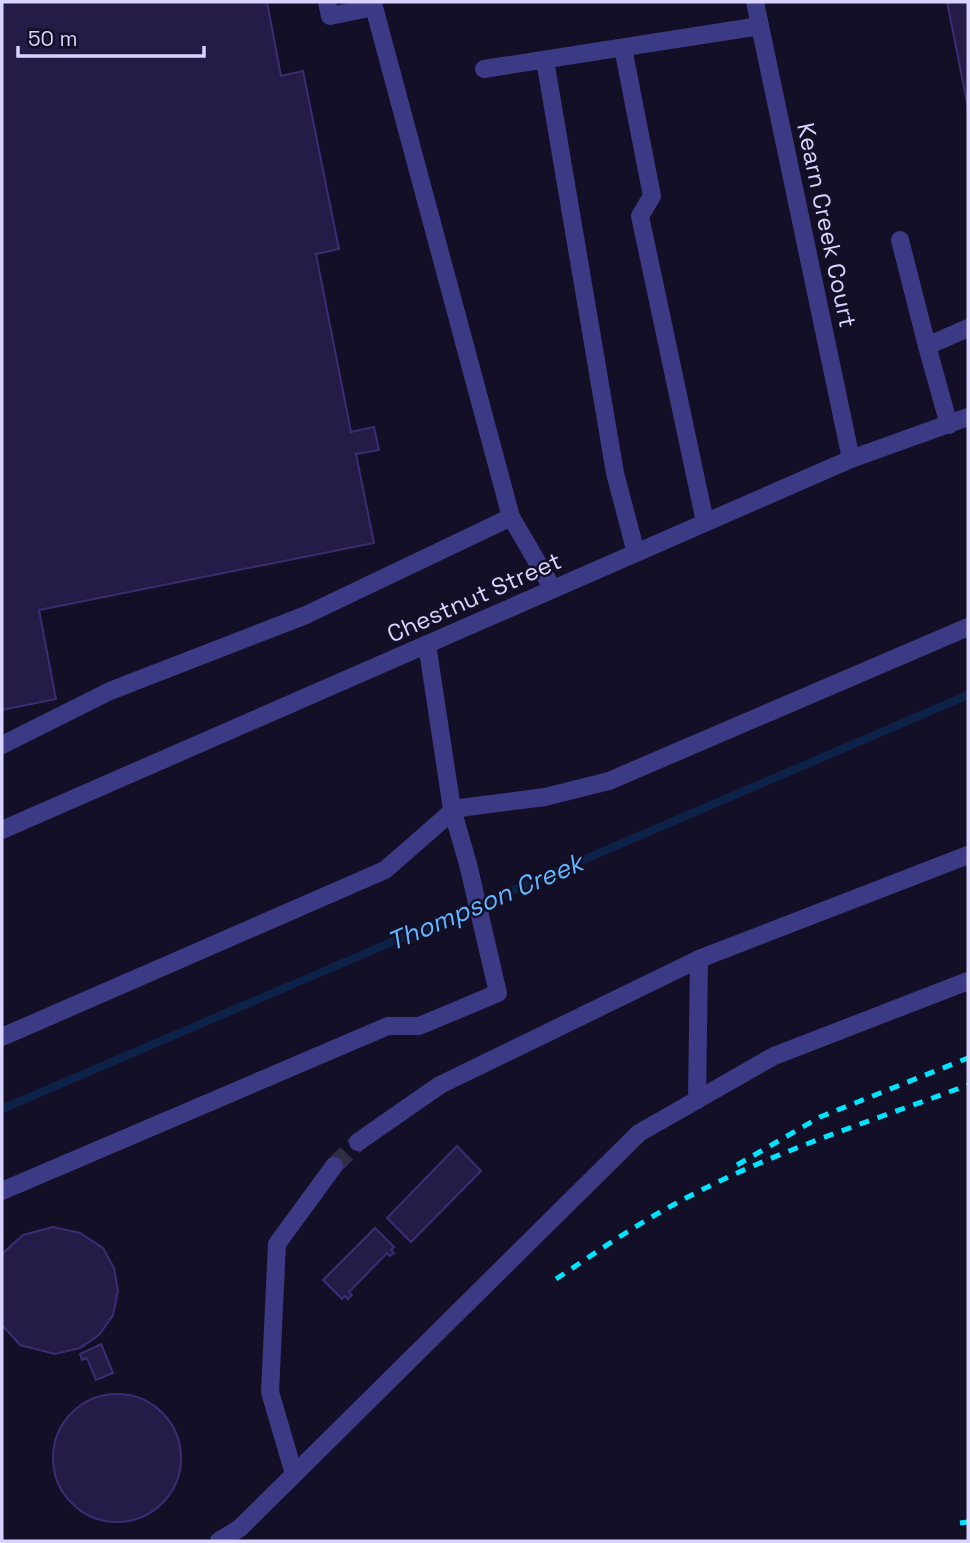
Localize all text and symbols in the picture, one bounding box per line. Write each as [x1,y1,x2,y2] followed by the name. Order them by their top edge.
[18,14,203,58] scale bar
[28,25,78,52] text: 50 m
[790,120,864,330] street label: Kearn Creek Court
[382,545,566,649] street label: Chestnut Street
[382,844,591,959] water label: Thompson Creek

